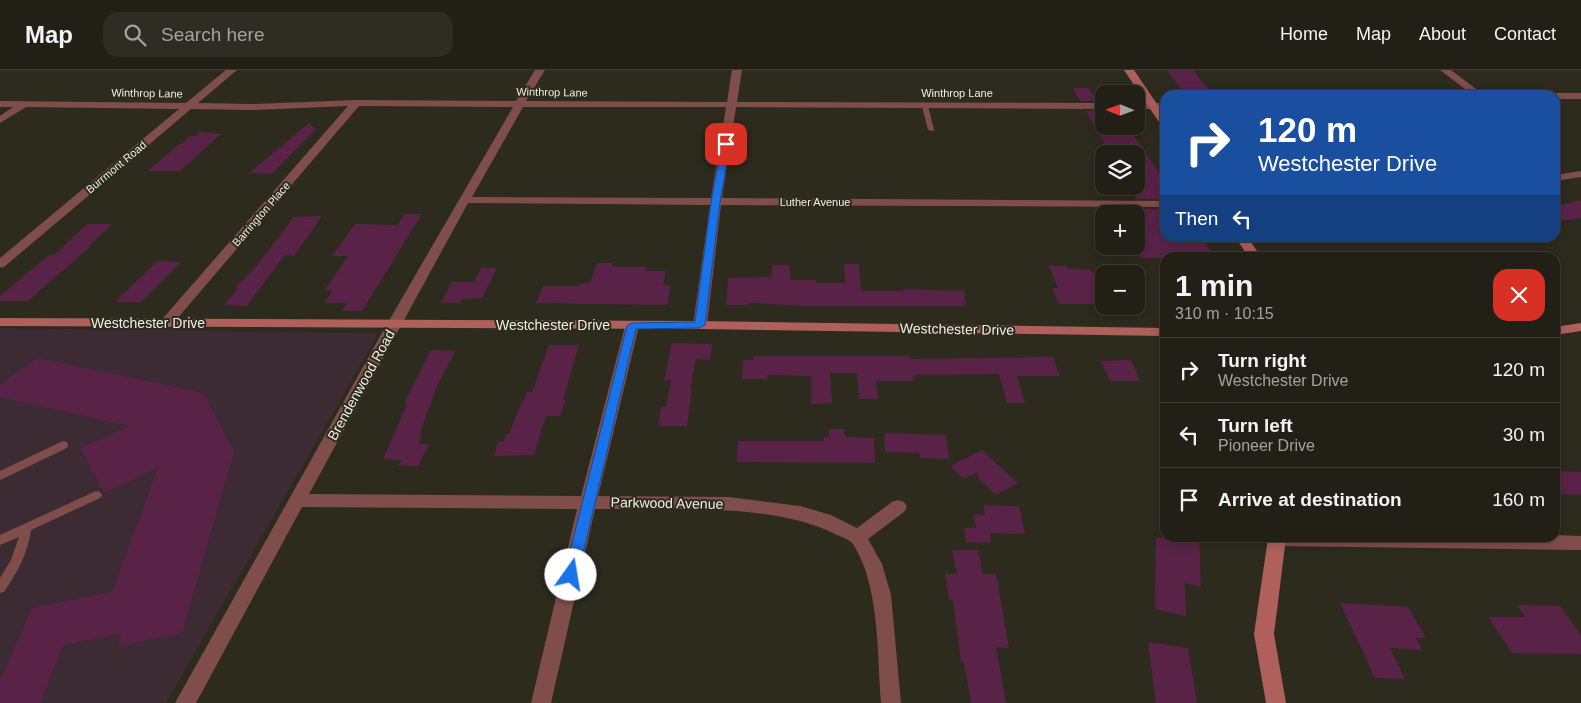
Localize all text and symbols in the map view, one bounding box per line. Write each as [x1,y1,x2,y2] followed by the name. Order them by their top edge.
[103,12,453,57] search box
[25,21,73,48] text: Map
[121,21,149,49] icon: search
[161,24,265,45] text: Search here
[1280,24,1328,44] text: Home
[1356,24,1391,44] text: Map
[1419,24,1466,44] text: About
[1494,24,1556,44] text: Contact
[516,85,588,99] street label: Winthrop Lane
[1095,85,1145,135] north arrow
[1095,85,1145,315] map controls
[111,86,183,100] street label: Winthrop Lane
[921,87,993,99] street label: Winthrop Lane
[1175,110,1240,175] icon: right
[1258,110,1357,149] text: 120 m
[705,123,747,165] pin
[712,130,740,158] icon: arrive
[84,138,148,196] street label: Burrmont Road
[1095,145,1145,195] button: layers
[1258,151,1437,176] text: Westchester Drive
[230,179,292,249] street label: Barrington Place
[780,196,850,208] street label: Luther Avenue
[1095,205,1145,255] button: +
[1228,205,1256,233] icon: left
[1175,208,1218,229] text: Then
[1095,265,1145,315] button: −
[1175,269,1253,302] text: 1 min
[1493,269,1545,321] button: close
[1175,305,1274,322] text: 310 m · 10:15
[91,315,205,331] street label: Westchester Drive
[496,317,610,333] street label: Westchester Drive
[900,320,1014,338] street label: Westchester Drive
[324,327,398,443] street label: Brendenwood Road
[1218,350,1306,371] text: Turn right
[1175,356,1203,384] icon: right
[1492,359,1545,380] text: 120 m
[1218,372,1348,389] text: Westchester Drive
[1218,415,1293,436] text: Turn left
[1175,421,1203,449] icon: left
[1503,424,1545,445] text: 30 m
[1218,437,1315,454] text: Pioneer Drive
[1175,486,1203,514] icon: arrive
[1218,489,1402,510] text: Arrive at destination
[1492,489,1545,510] text: 160 m
[611,494,724,512] street label: Parkwood Avenue
[544,548,596,600] position arrow

